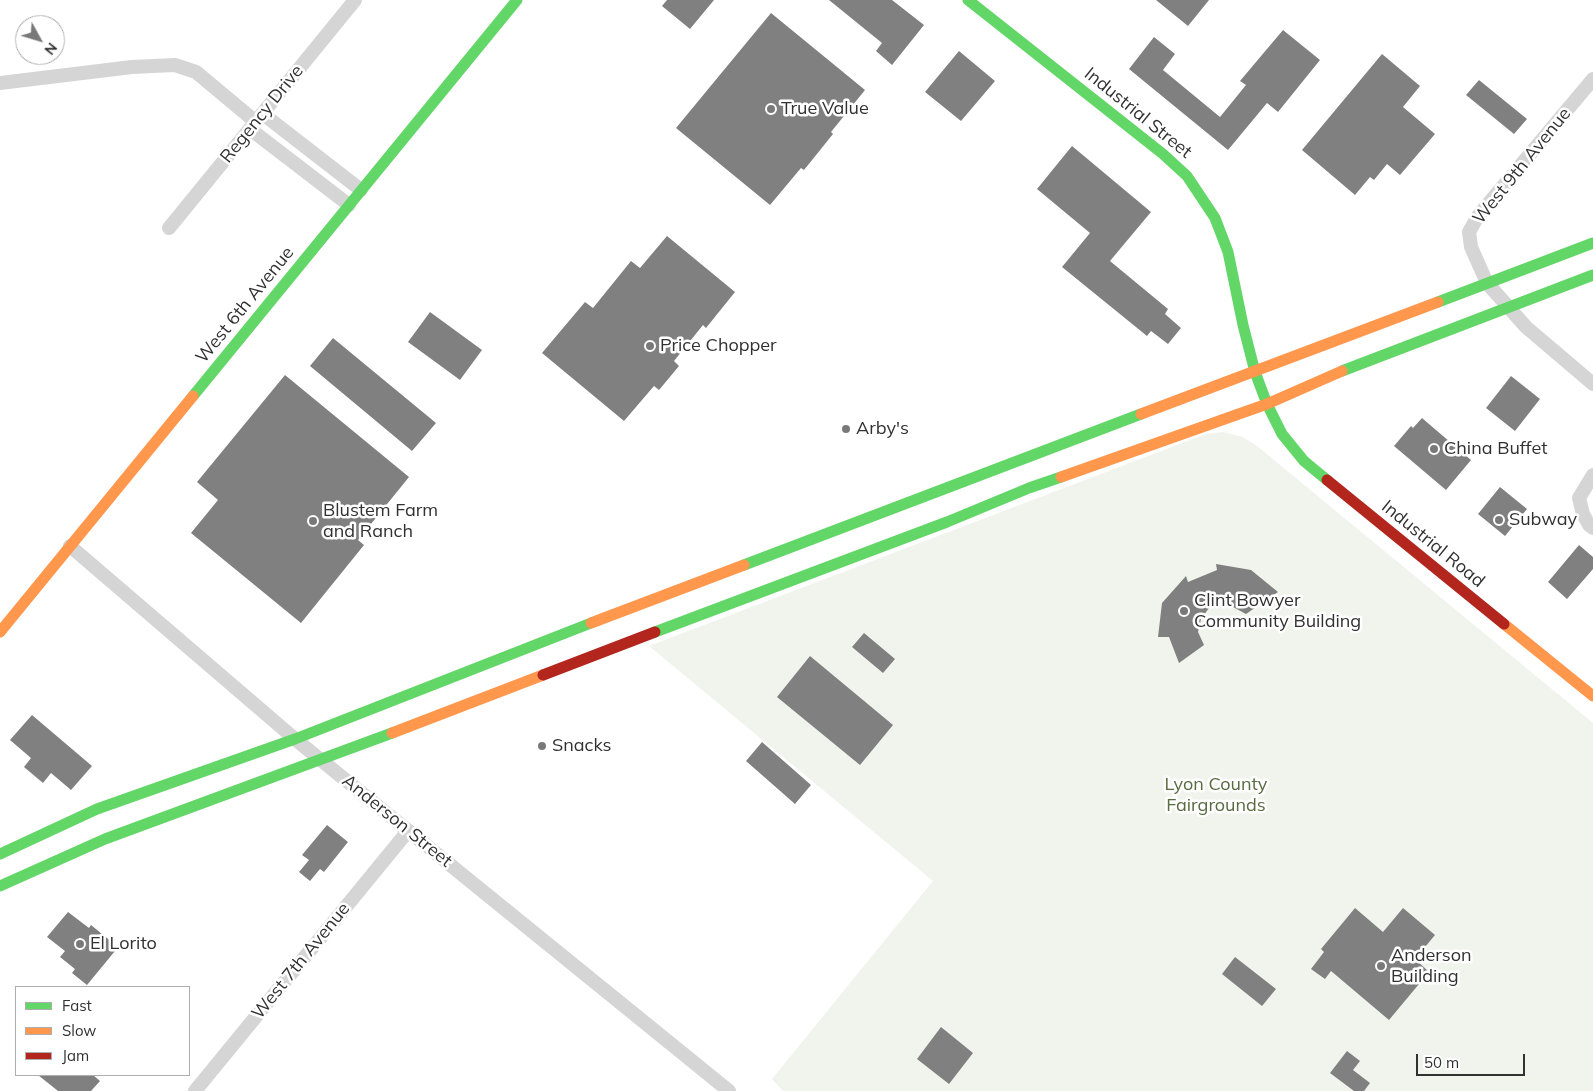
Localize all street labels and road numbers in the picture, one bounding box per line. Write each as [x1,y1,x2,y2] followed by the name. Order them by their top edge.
[216,61,308,167] street label: Regency Drive
[1080,63,1196,163] street label: Industrial Street
[1468,103,1576,229] street label: West 9th Avenue
[191,242,299,368] street label: West 6th Avenue
[1377,496,1489,592] street label: Industrial Road
[338,770,456,872] street label: Anderson Street
[247,898,355,1024] street label: West 7th Avenue

